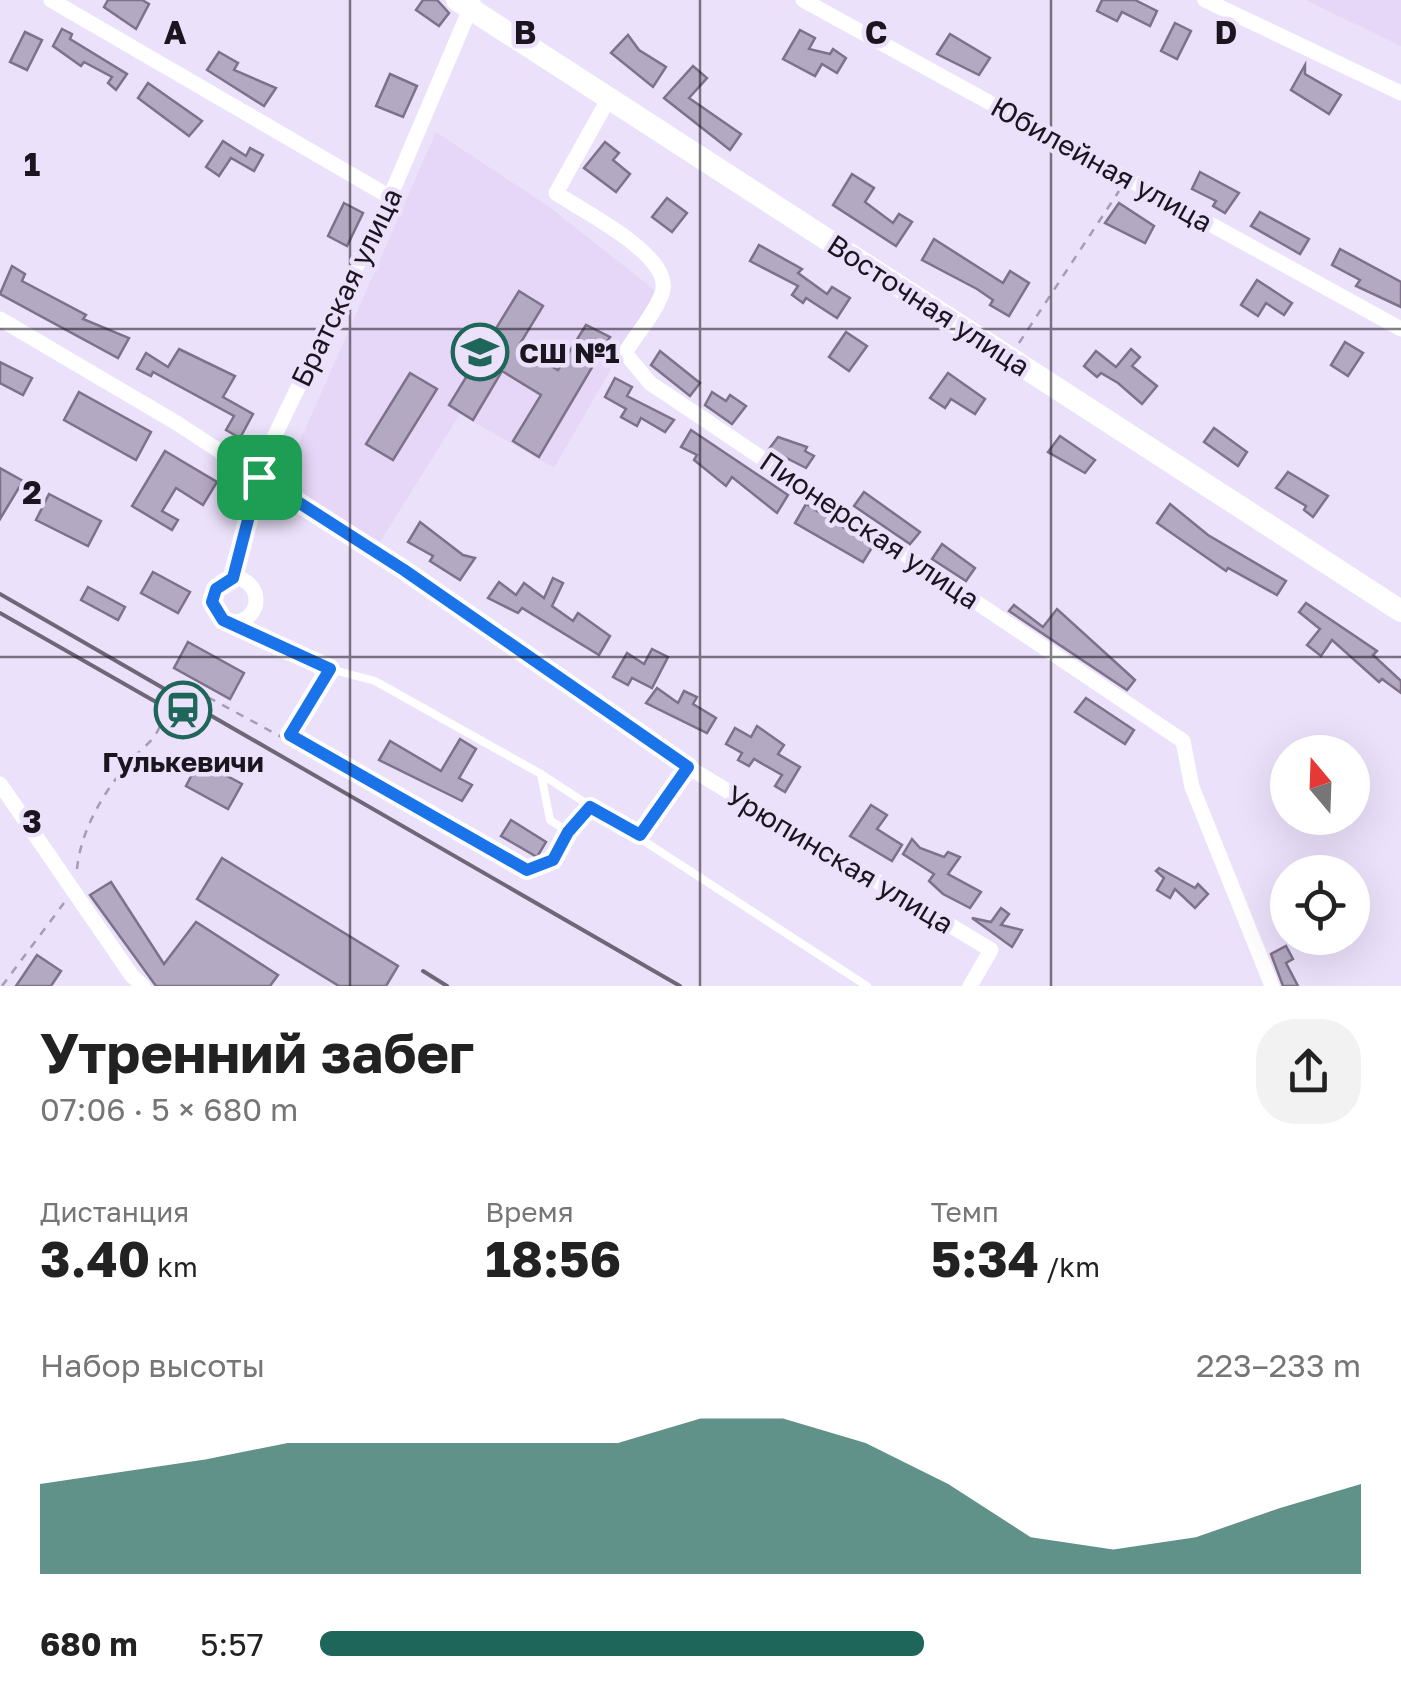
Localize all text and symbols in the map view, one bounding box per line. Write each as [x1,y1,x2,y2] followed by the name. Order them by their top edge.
[164,13,187,51] text: A
[514,13,536,51] text: B
[865,13,887,51] text: C
[1215,13,1237,51] text: D
[986,89,1218,239] street label: Юбилейная улица
[24,145,40,183] text: 1
[284,182,408,392] street label: Братская улица
[822,227,1036,383] street label: Восточная улица
[450,322,510,382] school or university icon: СШ №1
[519,336,619,369] place label: СШ №1
[217,435,302,520] pin
[754,444,986,616] street label: Пионерская улица
[232,450,287,505] icon: arrive
[22,473,42,511] text: 2
[153,680,213,740] station icon: Гулькевичи
[1270,735,1370,835] north arrow
[1270,735,1370,955] map controls
[102,745,264,778] place label: Гулькевичи
[720,778,960,940] street label: Урюпинская улица
[22,802,42,840] text: 3
[1270,855,1370,955] button: locate
[40,1019,474,1085] text: Утренний забег
[1256,1019,1361,1124] button: share
[40,1090,298,1128] text: 07:06 · 5 × 680 m
[40,1195,189,1228] text: Дистанция
[485,1195,574,1228] text: Время
[931,1195,999,1228] text: Темп
[40,1228,150,1288] text: 3.40
[485,1228,621,1288] text: 18:56
[931,1228,1039,1288] text: 5:34
[150,1250,198,1283] text: km
[1039,1250,1100,1283] text: /km
[40,1346,265,1384] text: Набор высоты
[1196,1346,1361,1384] text: 223–233 m
[40,1625,138,1663] text: 680 m
[200,1625,264,1663] text: 5:57

